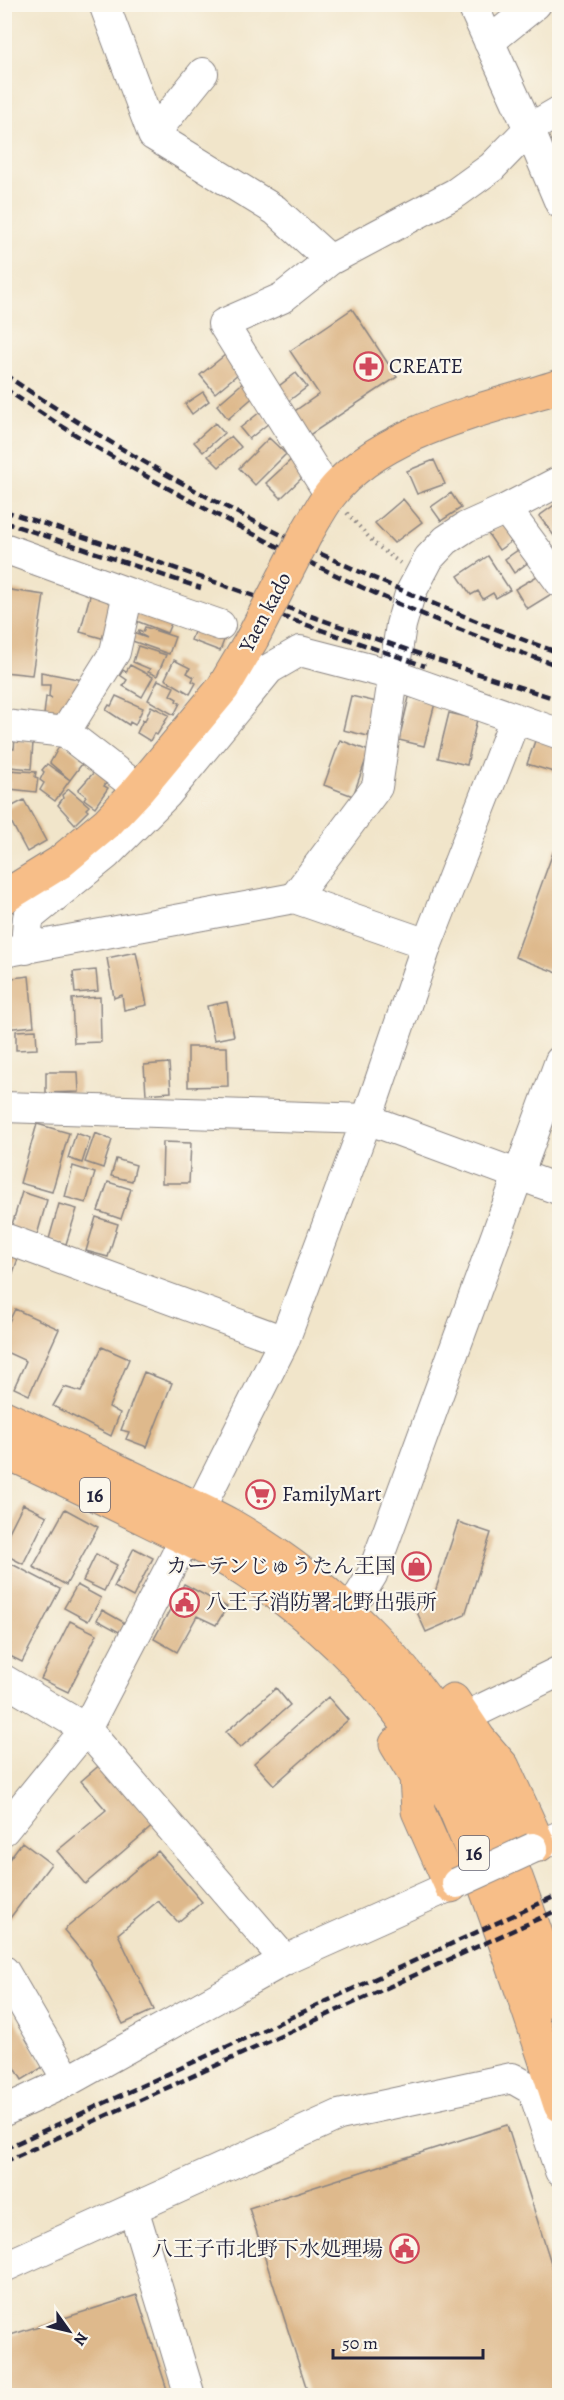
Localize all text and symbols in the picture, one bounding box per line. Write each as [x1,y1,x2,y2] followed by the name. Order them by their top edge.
[352,350,384,382] pharmacy icon: CREATE
[389,352,463,380] place label: CREATE
[232,567,298,658] street label: Yaen kado
[80,1478,110,1512] road number: 16
[245,1478,277,1510] supermarket icon: FamilyMart
[282,1480,382,1508] place label: FamilyMart
[401,1550,433,1582] shop icon: カーテンじゅうたん王国
[166,1552,396,1580] place label: カーテンじゅうたん王国
[169,1586,201,1618] public building icon: 八王子消防署北野出張所
[206,1588,437,1616] place label: 八王子消防署北野出張所
[459,1836,489,1870] road number: 16
[388,2233,420,2265] public building icon: 八王子市北野下水処理場
[152,2235,383,2263] place label: 八王子市北野下水処理場
[39,2301,99,2361] north arrow
[333,2322,483,2360] scale bar
[68,2328,93,2350] text: N
[342,2331,378,2355] text: 50 m

